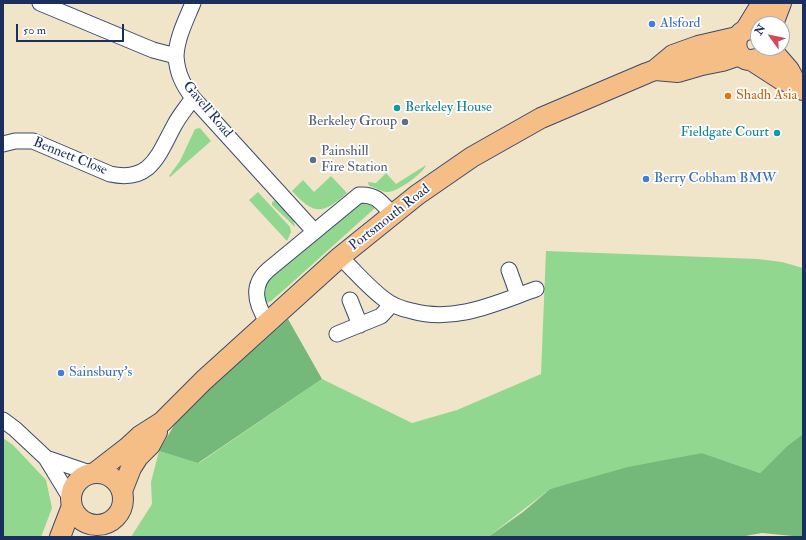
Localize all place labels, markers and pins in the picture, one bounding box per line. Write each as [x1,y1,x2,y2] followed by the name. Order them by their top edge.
[660,16,700,32] place label: Alsford
[647,19,657,29] marker: Alsford
[736,88,797,104] place label: Shadh Asia
[723,91,733,101] marker: Shadh Asia
[405,100,492,116] place label: Berkeley House
[392,103,402,113] marker: Berkeley House
[308,114,397,130] place label: Berkeley Group
[400,117,410,127] marker: Berkeley Group
[680,125,769,141] place label: Fieldgate Court
[772,128,782,138] marker: Fieldgate Court
[321,144,388,176] place label: Painshill Fire Station
[308,155,318,165] marker: Painshill Fire Station
[654,171,776,187] place label: Berry Cobham BMW
[641,174,651,184] marker: Berry Cobham BMW
[69,365,132,381] place label: Sainsbury's
[56,368,66,378] marker: Sainsbury's

